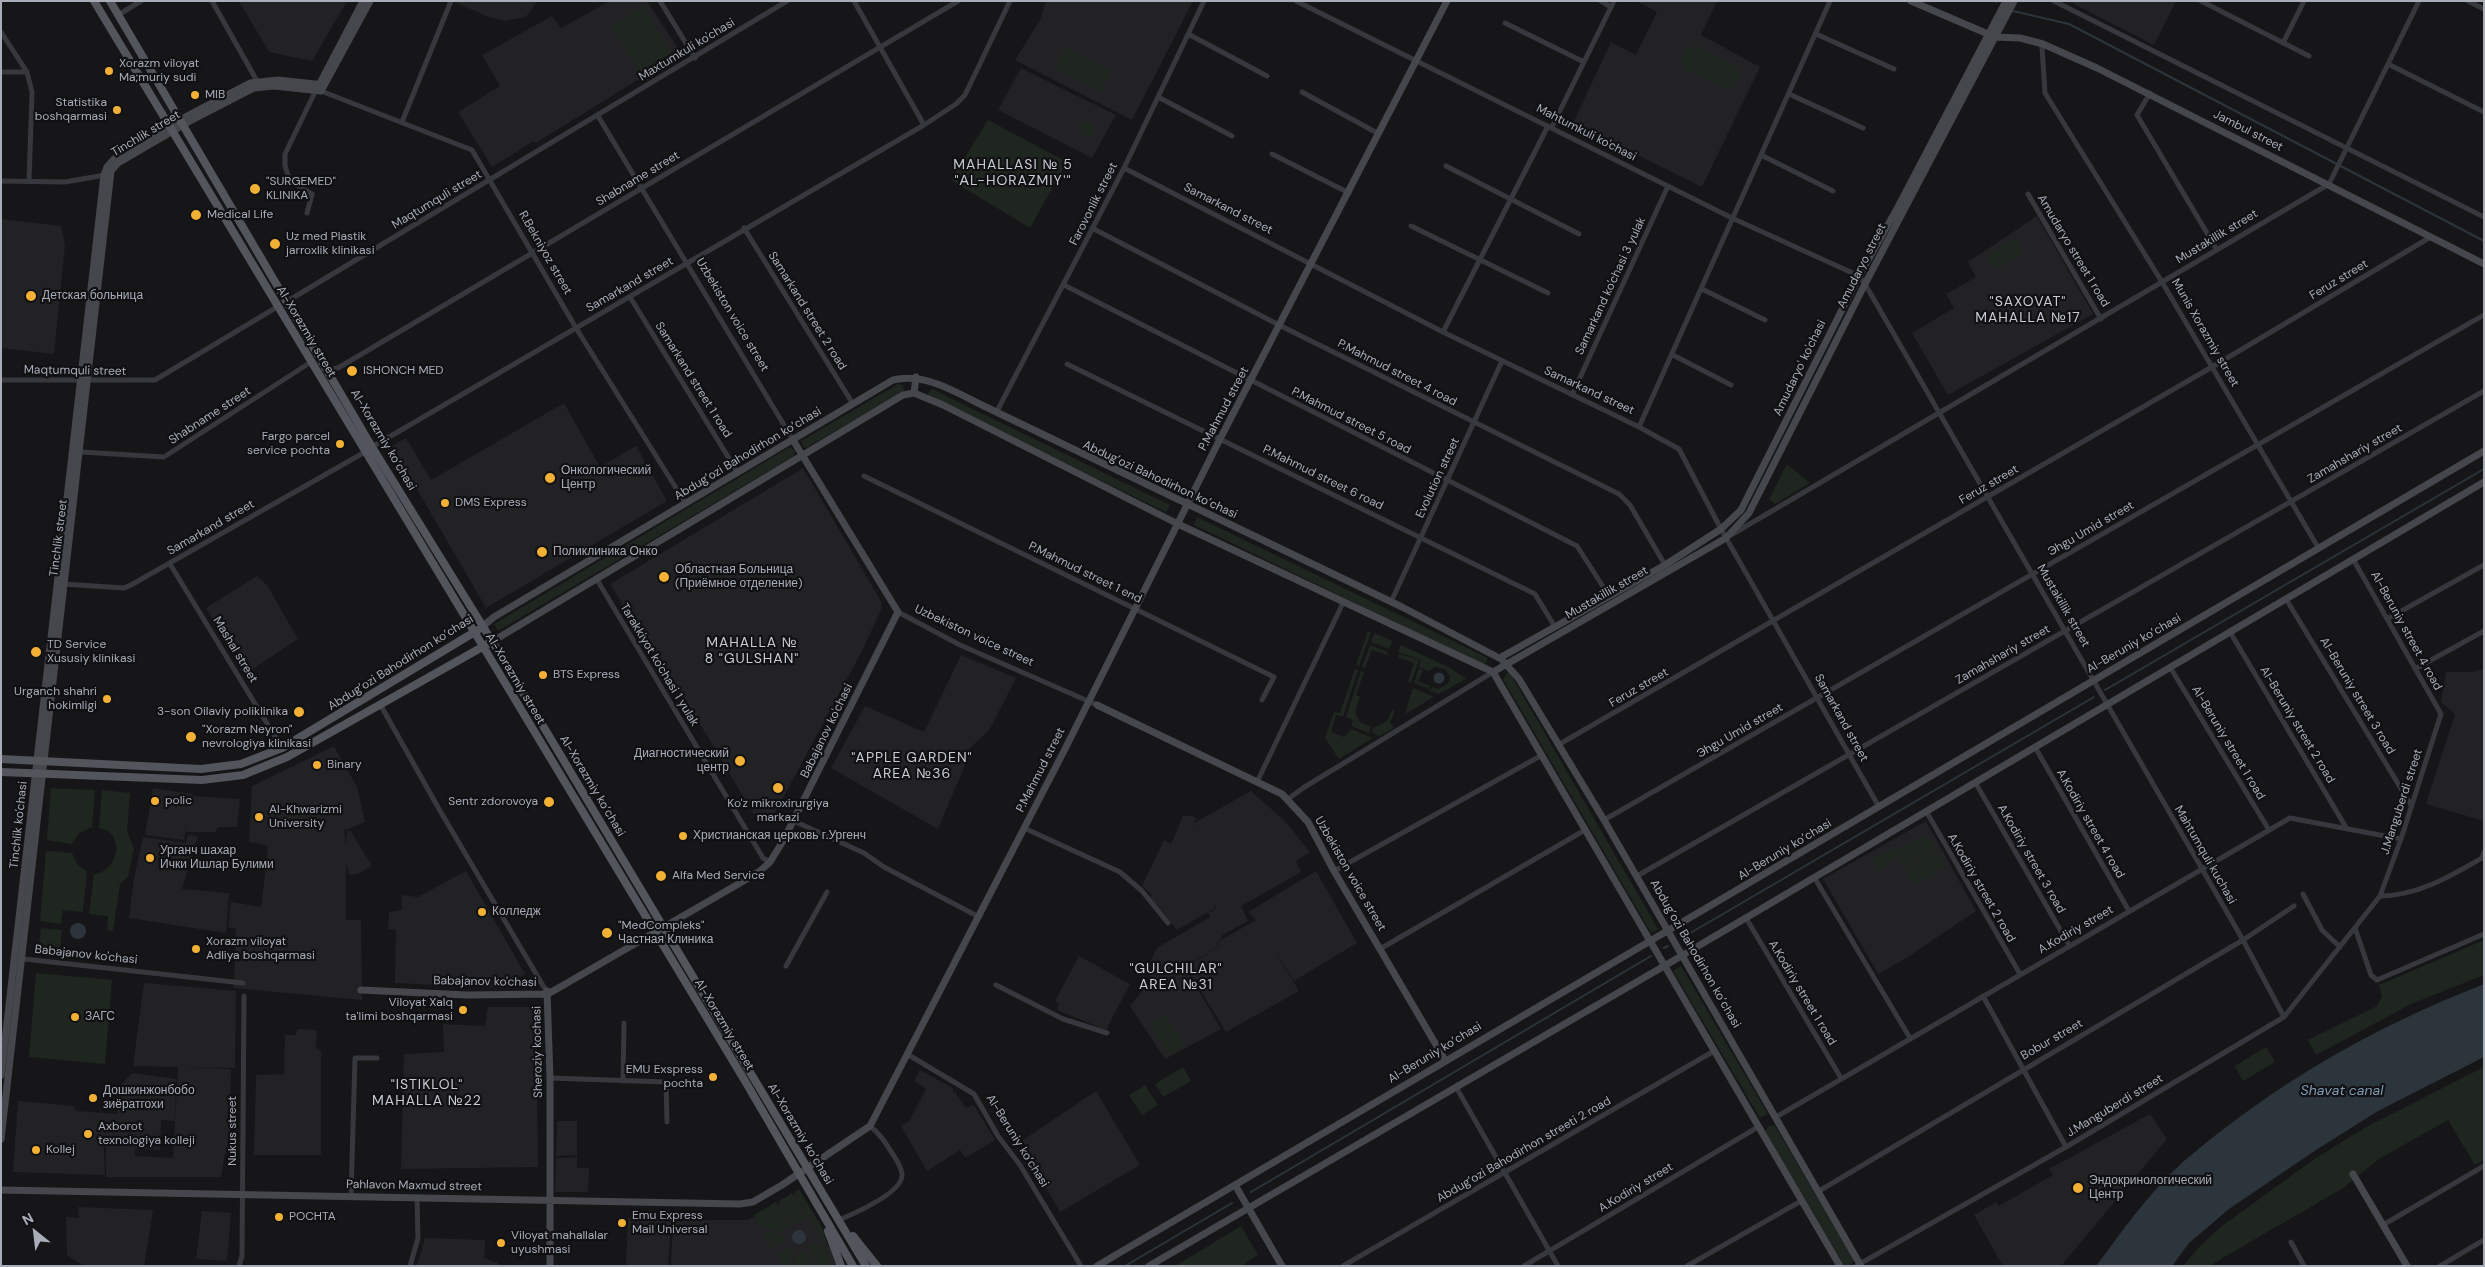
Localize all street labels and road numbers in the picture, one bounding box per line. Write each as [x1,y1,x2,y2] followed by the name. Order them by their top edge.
[636,16,738,84] street label: Mаxtumkuli ko'chasi
[1534,102,1638,164] street label: Mahtumkuli ko'chasi
[2211,107,2285,155] street label: Jambul street
[109,108,183,160] street label: Tinchlik street
[594,148,682,210] street label: Shabname street
[1067,160,1121,248] street label: Farovonlik street
[389,167,485,233] street label: Maqtumquli street
[1181,180,1275,238] street label: Samarkand street
[2034,192,2112,310] street label: Amudaryo street 1 road
[2173,207,2261,267] street label: Mustakillik street
[515,209,575,297] street label: R.Bekniyoz street
[1573,215,1649,357] street label: Samarkand ko'chasi 3 yulak
[1834,221,1890,311] street label: Amudaryo street
[765,249,849,373] street label: Samarkand street 2 road
[584,254,676,316] street label: Samarkand street
[692,256,772,374] street label: Uzbekiston voice street
[2307,257,2371,303] street label: Feruz street
[2168,276,2242,390] street label: Munis Xorazmiy street
[273,284,339,380] street label: Al-Xorazmiy street
[1771,318,1829,418] street label: Amudaryo' ko'chasi
[651,320,735,440] street label: Samarkand street 1 road
[1335,337,1459,409] street label: P.Mahmud street 4 road
[24,363,126,379] street label: Maqtumquli street
[1542,364,1636,418] street label: Samarkand street
[1196,365,1252,453] street label: P.Mahmud street
[166,384,254,448] street label: Shabname street
[1289,385,1413,457] street label: P.Mahmud street 5 road
[347,387,419,493] street label: Al-Xorazmiy ko’chasi
[672,404,824,504] street label: Abdug’ozi Bahodirhon ko’chasi
[2305,421,2405,487] street label: Zamahshariy street
[1413,436,1463,520] street label: Evolution street
[1080,438,1240,522] street label: Abdug’ozi Bahodirhon ko’chasi
[1260,443,1386,513] street label: P.Mahmud street 6 road
[1957,462,2021,508] street label: Feruz street
[165,497,257,559] street label: Samarkand street
[47,498,71,578] street label: Tinchlik street
[2045,498,2137,560] street label: Эhgu Umid street
[1026,539,1144,607] street label: P.Mahmud street 1 end
[2033,562,2093,650] street label: Mustakillik street
[1563,563,1651,623] street label: Mustakillik street
[2367,569,2445,693] street label: Al-Beruniy street 4 road
[617,601,701,729] street label: Tarakkiyot ko'chasi 1 yulak
[912,602,1036,670] street label: Uzbekiston voice street
[2084,611,2184,677] street label: Al-Beruniy ko’chasi
[326,612,476,714] street label: Abdug’ozi Bahodirhon ko’chasi
[210,614,260,686] street label: Mashal street
[1953,622,2053,688] street label: Zamahshariy street
[482,631,548,727] street label: Al-Xorazmiy street
[2316,635,2398,757] street label: Al-Beruniy street 3 road
[2256,664,2338,786] street label: Al-Beruniy street 2 road
[1607,665,1671,711] street label: Feruz street
[1811,672,1871,764] street label: Samarkand street
[798,681,856,781] street label: Babajanov ko'chasi
[2188,683,2268,803] street label: Al-Beruniy street 1 road
[1694,700,1786,762] street label: Эhgu Umid street
[1013,725,1069,815] street label: P.Mahmud street
[556,733,628,839] street label: Al-Xorazmiy ko’chasi
[2378,747,2426,857] street label: J.Manguberdi street
[2053,767,2127,881] street label: A.Kodiriy street 4 road
[7,781,31,869] street label: Tinchlik ko'chasi
[1994,802,2068,916] street label: A.Kodiriy street 3 road
[2171,803,2239,907] street label: Mahtumquli kuchasi
[1311,814,1389,934] street label: Uzbekiston voice street
[1736,816,1834,884] street label: Al-Beruniy ko’chasi
[1944,831,2018,945] street label: A.Kodiriy street 2 road
[1647,877,1743,1031] street label: Abdug’ozi Bahodirhon ko’chasi
[2036,903,2116,957] street label: A.Kodiriy street
[1765,938,1839,1048] street label: A.Kodiriy street 1 road
[34,942,138,968] street label: Babajanov ko'chasi
[433,974,537,990] street label: Babajanov ko'chasi
[691,977,757,1073] street label: Al-Xorazmiy street
[530,1006,546,1098] street label: Sheroziy kochasi
[2018,1016,2086,1064] street label: Bobur street
[1386,1019,1484,1087] street label: Al-Beruniy ko’chasi
[2064,1071,2166,1141] street label: J.Manguberdi street
[764,1081,836,1187] street label: Al-Xorazmiy ko’chasi
[983,1092,1051,1190] street label: Al-Beruniy ko’chasi
[1434,1094,1614,1206] street label: Abdug’ozi Bahodirhon streeti 2 road
[226,1096,240,1166] street label: Nukus street
[1596,1160,1676,1216] street label: A.Kodiriy street
[346,1178,482,1194] street label: Pahlavon Maxmud street

